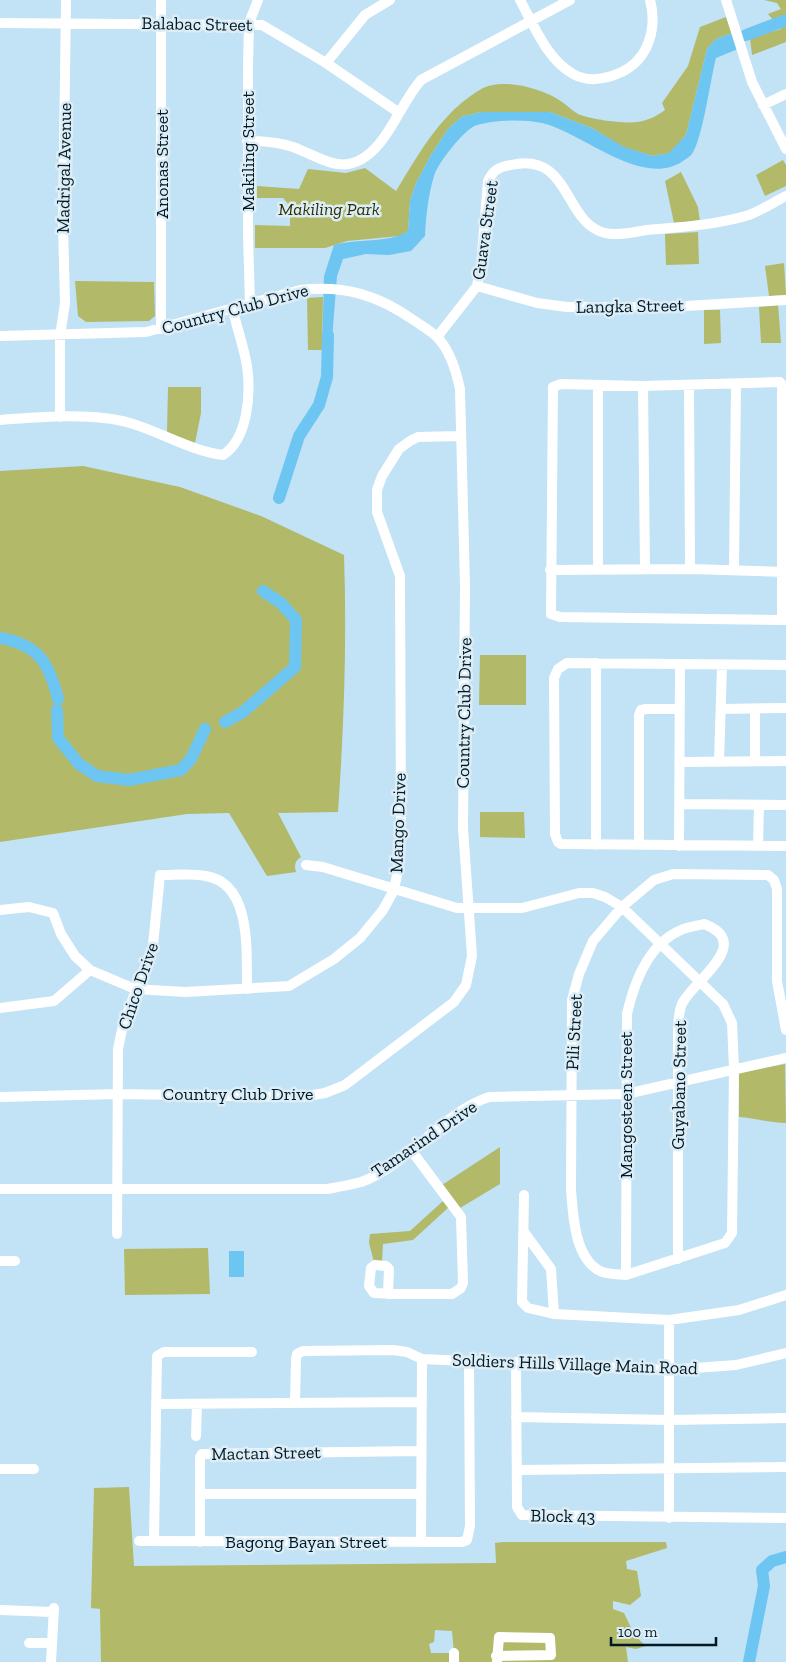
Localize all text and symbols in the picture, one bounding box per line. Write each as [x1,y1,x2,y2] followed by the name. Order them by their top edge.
[141,12,253,36] street label: Balabac Street
[237,91,259,211] street label: Makiling Street
[52,102,76,234] street label: Madrigal Avenue
[151,109,173,219] street label: Anonas Street
[467,179,503,281] street label: Guava Street
[278,198,380,220] park label: Makiling Park
[159,279,311,339] street label: Country Club Drive
[576,294,685,318] street label: Langka Street
[452,637,476,789] street label: Country Club Drive
[385,773,411,873] street label: Mango Drive
[113,940,163,1032] street label: Chico Drive
[561,993,587,1071] street label: Pili Street
[667,1020,691,1150] street label: Guyabano Street
[615,1031,637,1179] street label: Mangosteen Street
[163,1083,313,1105] street label: Country Club Drive
[367,1096,481,1182] street label: Tamarind Drive
[452,1349,698,1379] street label: Soldiers Hills Village Main Road
[211,1441,321,1465] street label: Mactan Street
[530,1504,596,1528] street label: Block 43
[225,1531,387,1553] street label: Bagong Bayan Street
[611,1614,716,1646] scale bar
[618,1623,657,1641] text: 100 m

